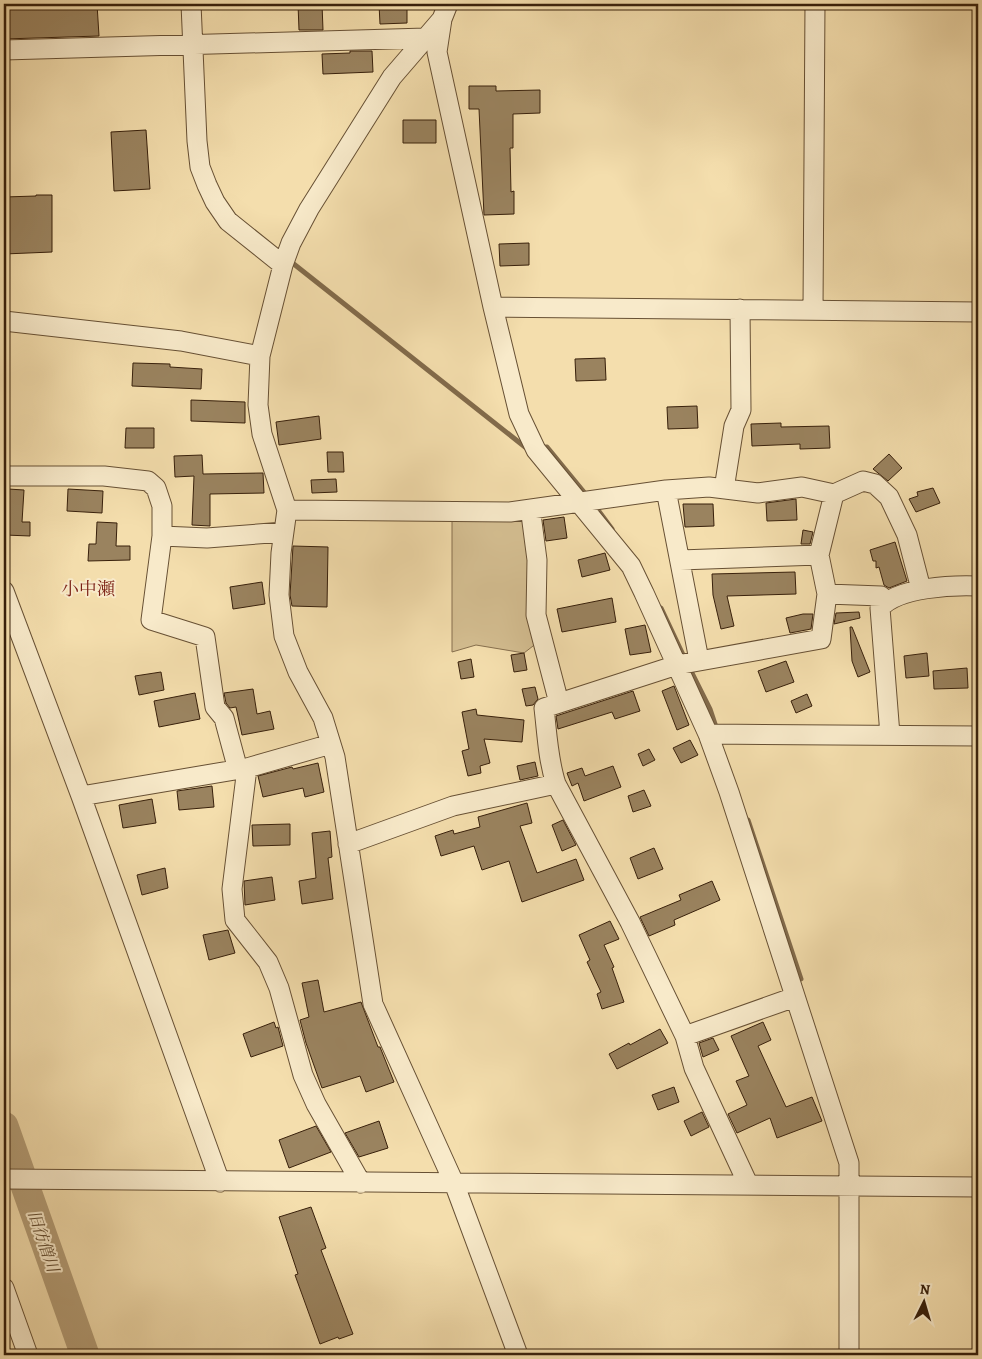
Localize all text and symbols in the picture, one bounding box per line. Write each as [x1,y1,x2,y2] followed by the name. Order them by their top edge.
[61,577,115,601] district label: 小中瀬
[22,1207,65,1277] water label: 旧彷僧川
[900,1276,950,1326] north arrow
[919,1280,931,1299] text: N

